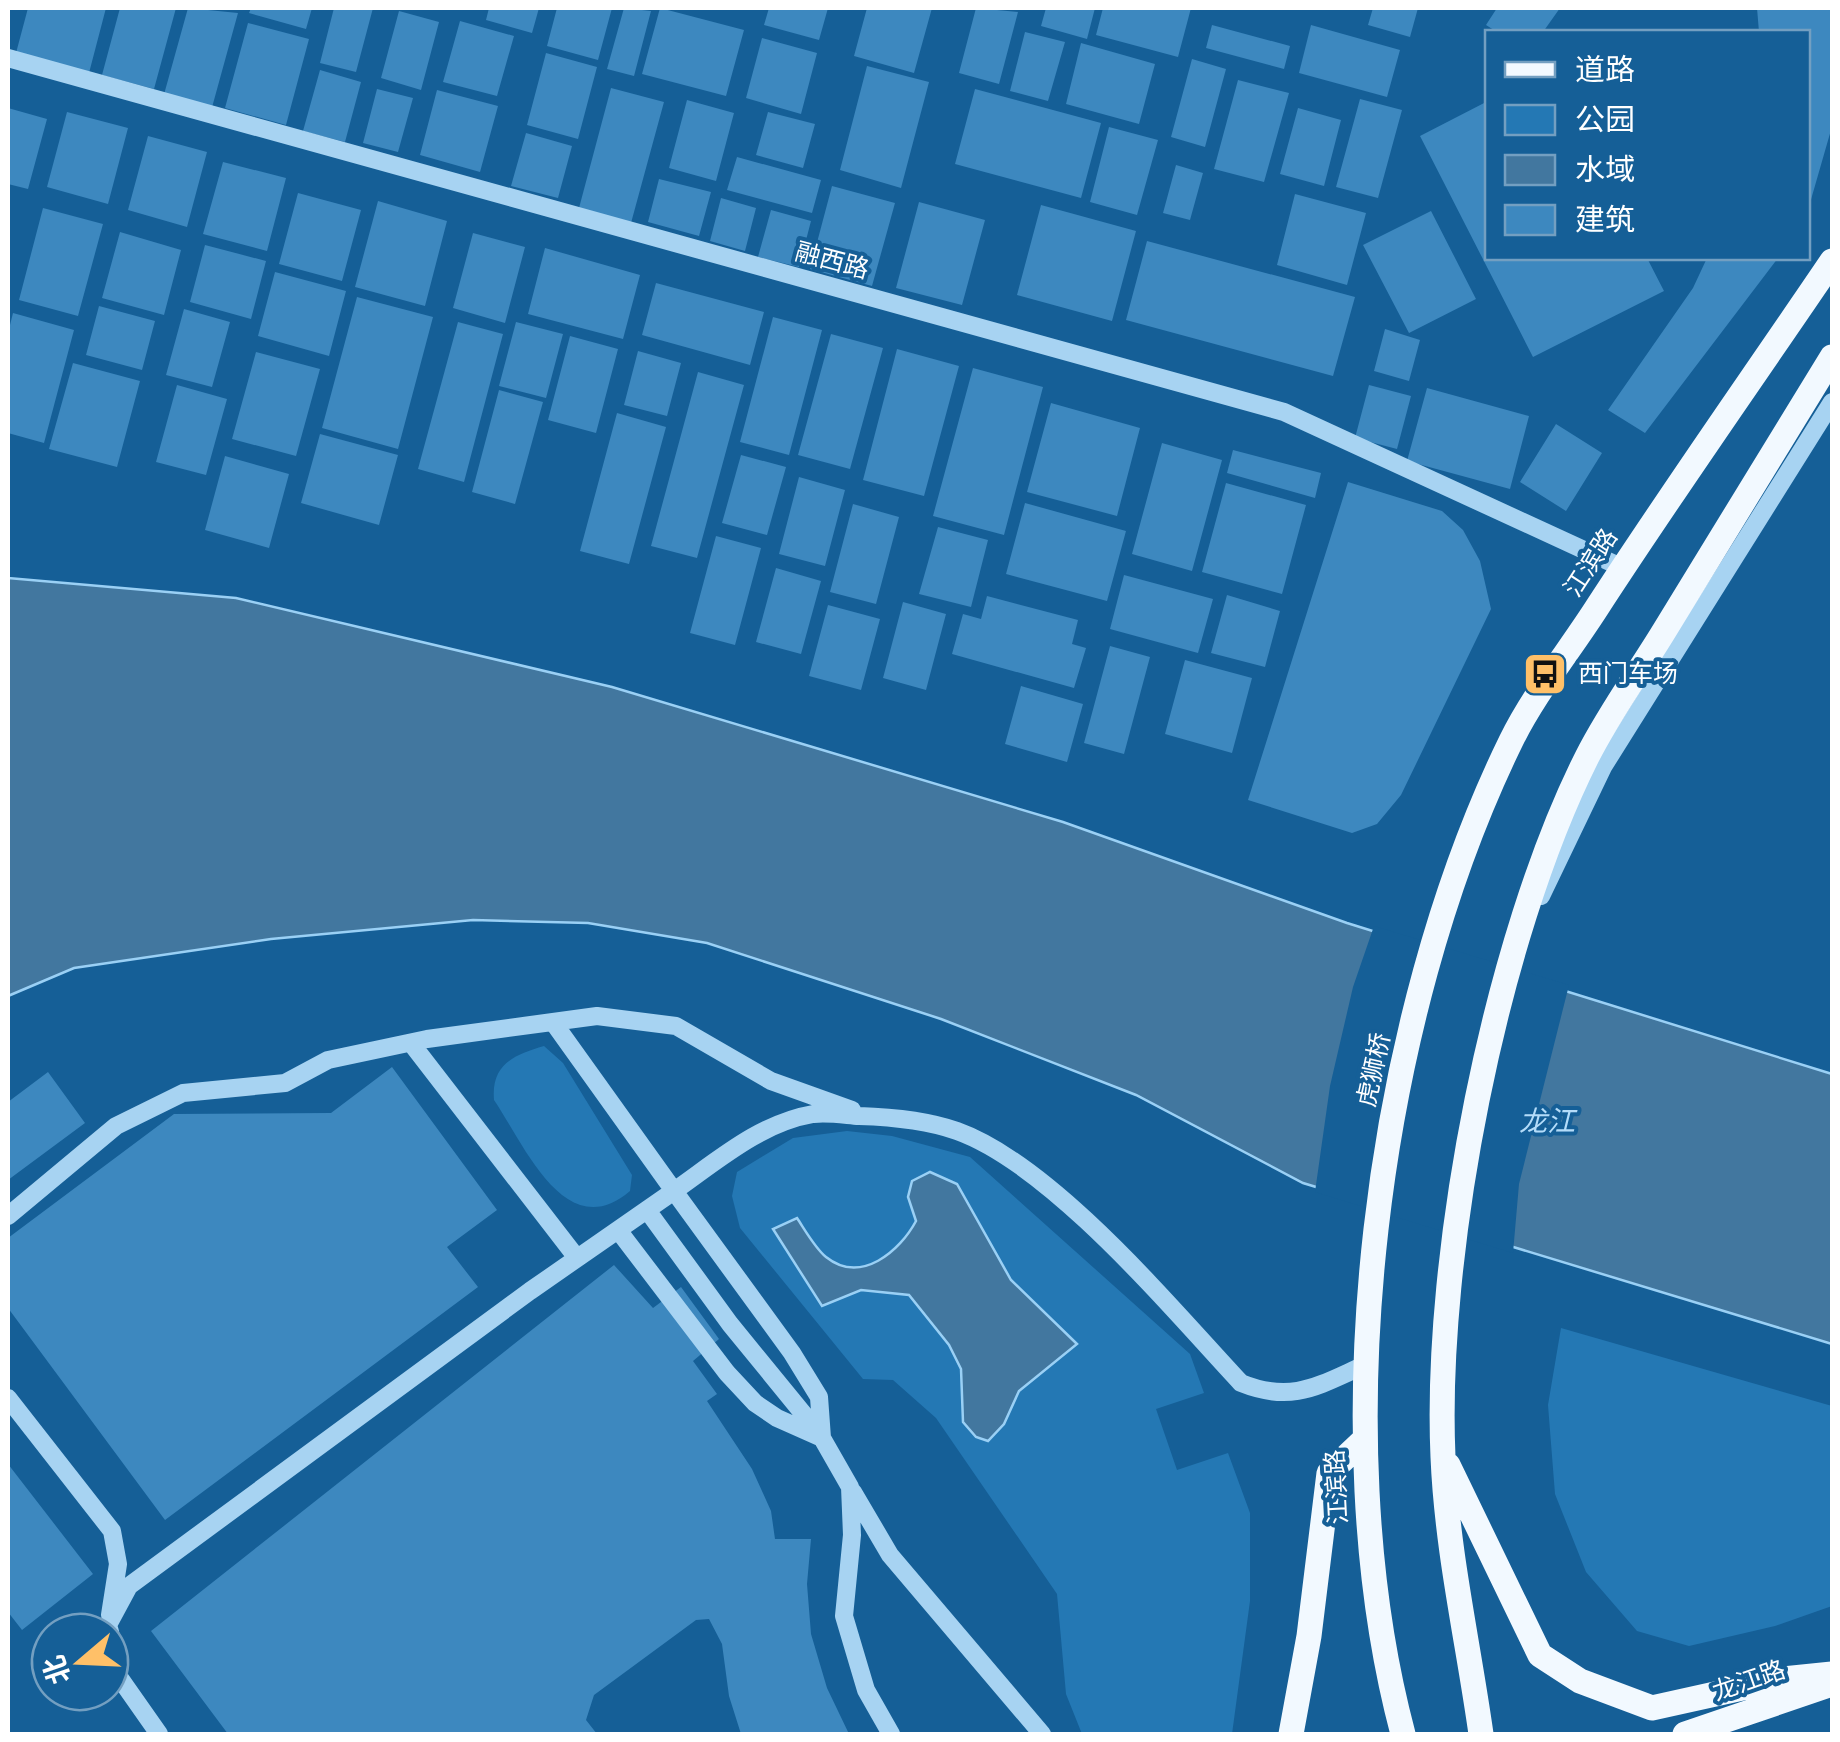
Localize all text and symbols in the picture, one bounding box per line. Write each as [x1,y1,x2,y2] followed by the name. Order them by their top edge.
[1485,30,1810,260] legend
[1575,52,1635,88] text: 道路
[1575,102,1635,138] text: 公园
[1575,152,1635,188] text: 水域
[1575,202,1635,238] text: 建筑
[792,237,872,285] street label: 融西路
[1558,523,1624,603] street label: 江滨路
[1522,651,1568,697] bus stop icon: 西门车场
[1578,659,1678,689] place label: 西门车场
[1352,1030,1396,1110] street label: 虎狮桥
[1519,1105,1578,1138] water label: 龙江
[1320,1449,1354,1525] street label: 江滨路
[30,1612,130,1712] north arrow
[37,1651,77,1689] text: 北
[1709,1655,1789,1707] street label: 龙江路

